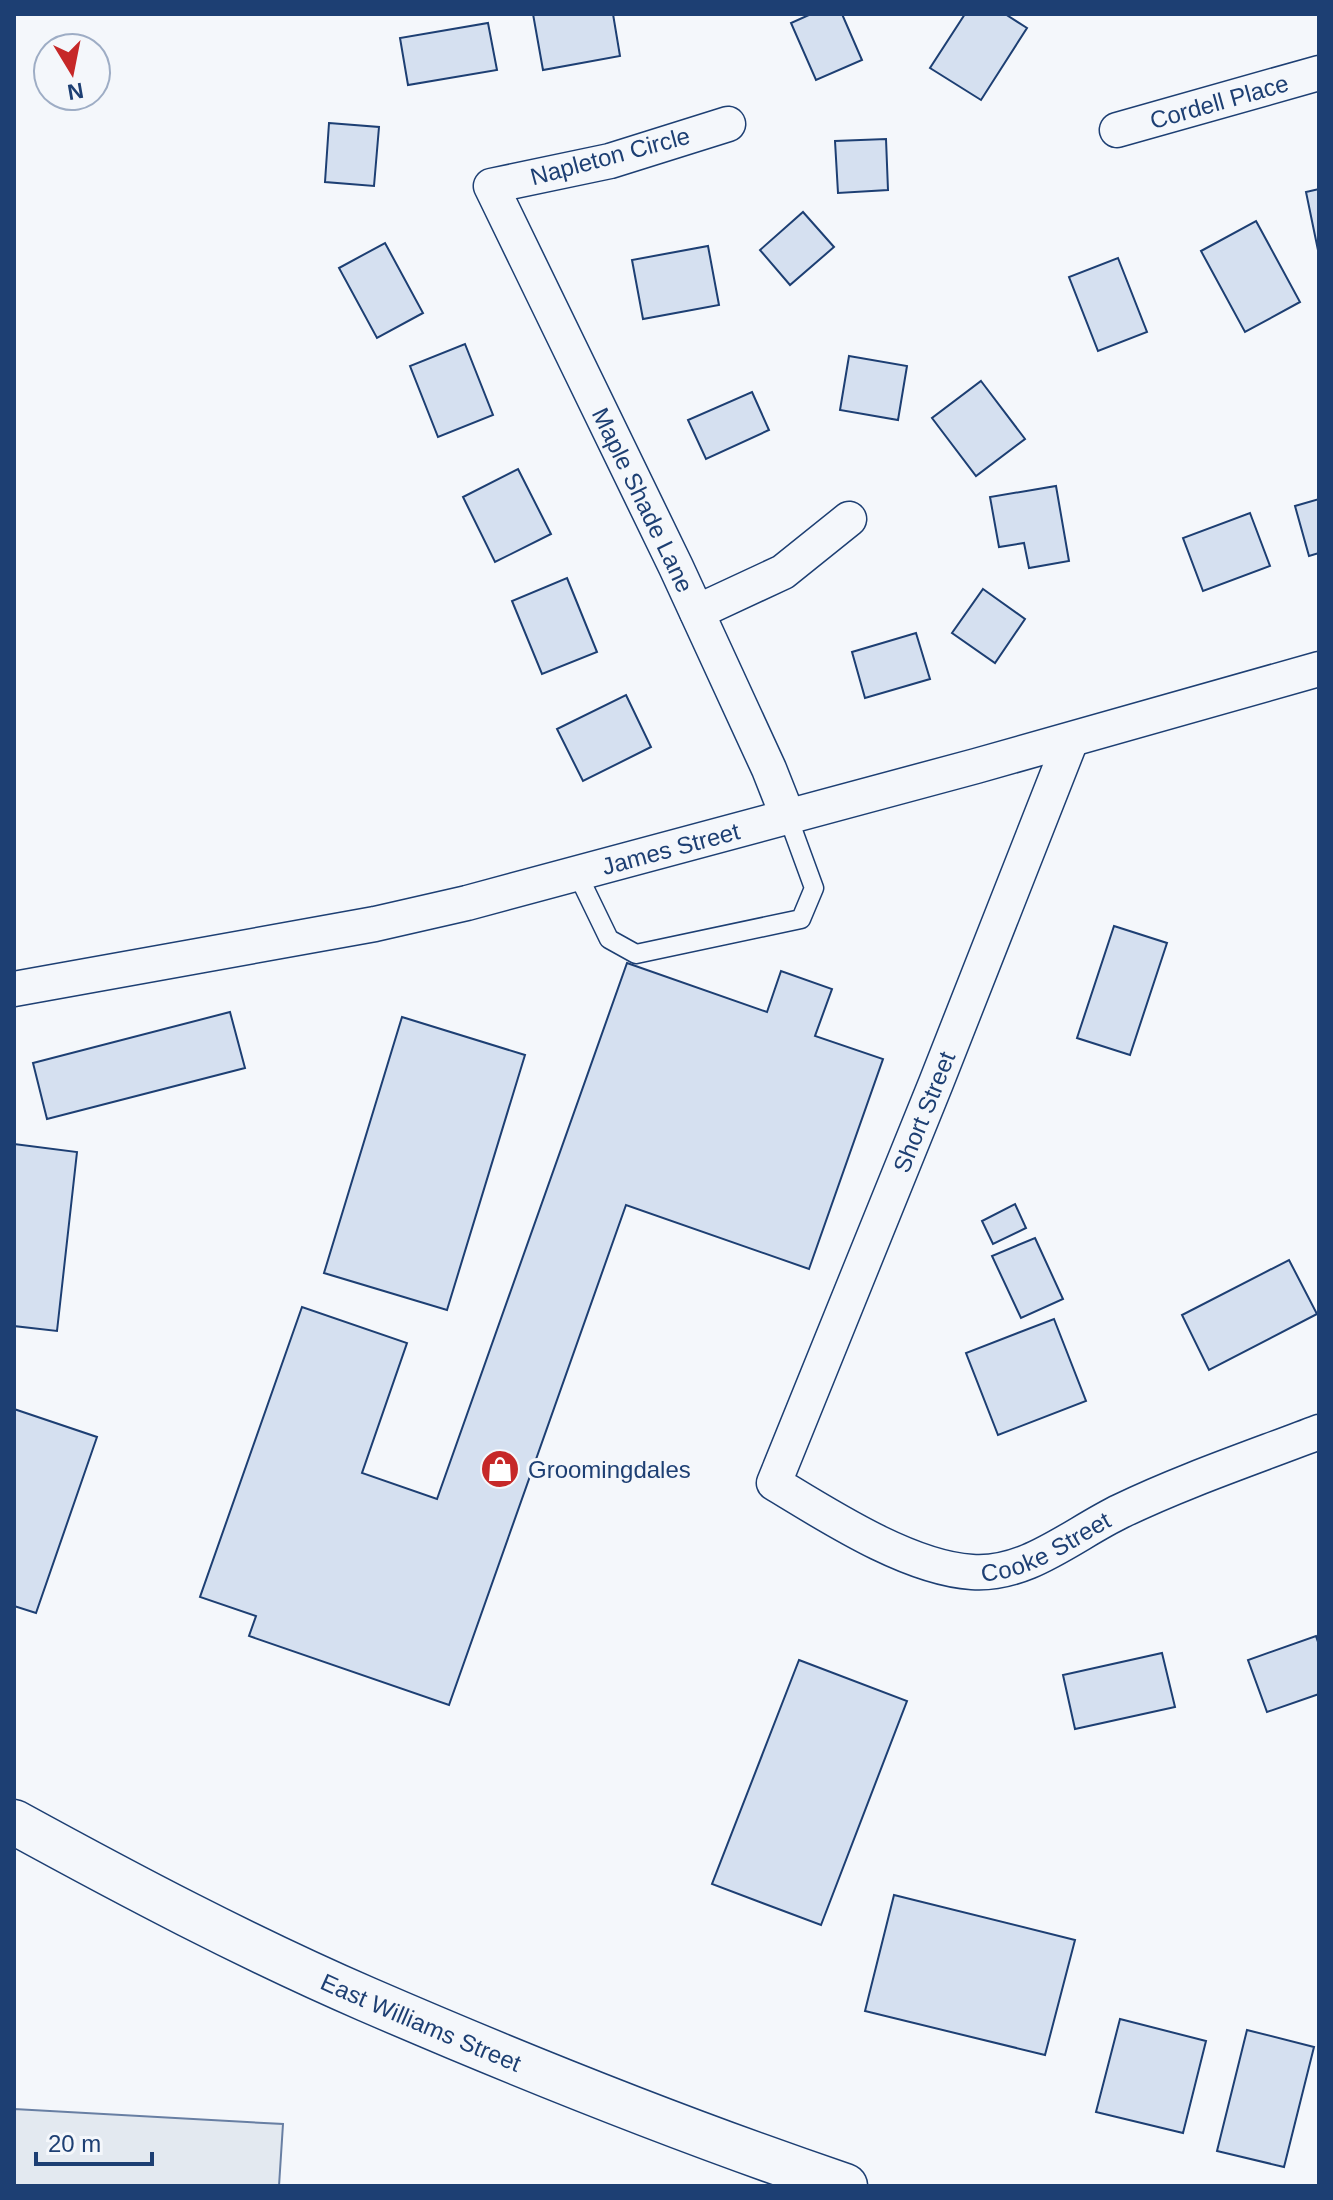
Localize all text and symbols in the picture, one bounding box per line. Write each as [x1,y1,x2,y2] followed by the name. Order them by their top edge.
[32,32,112,112] north arrow
[1147,69,1291,134] street label: Cordell Place
[65,78,85,105] text: N
[527,122,693,190] street label: Napleton Circle
[587,403,699,596] street label: Maple Shade Lane
[599,817,743,880] street label: James Street
[887,1047,961,1176] street label: Short Street
[479,1448,521,1490] shop icon: Groomingdales
[528,1456,691,1483] place label: Groomingdales
[980,1506,1115,1586] street label: Cooke Street
[317,1967,526,2077] street label: East Williams Street
[36,2116,152,2166] scale bar
[48,2130,101,2157] text: 20 m

